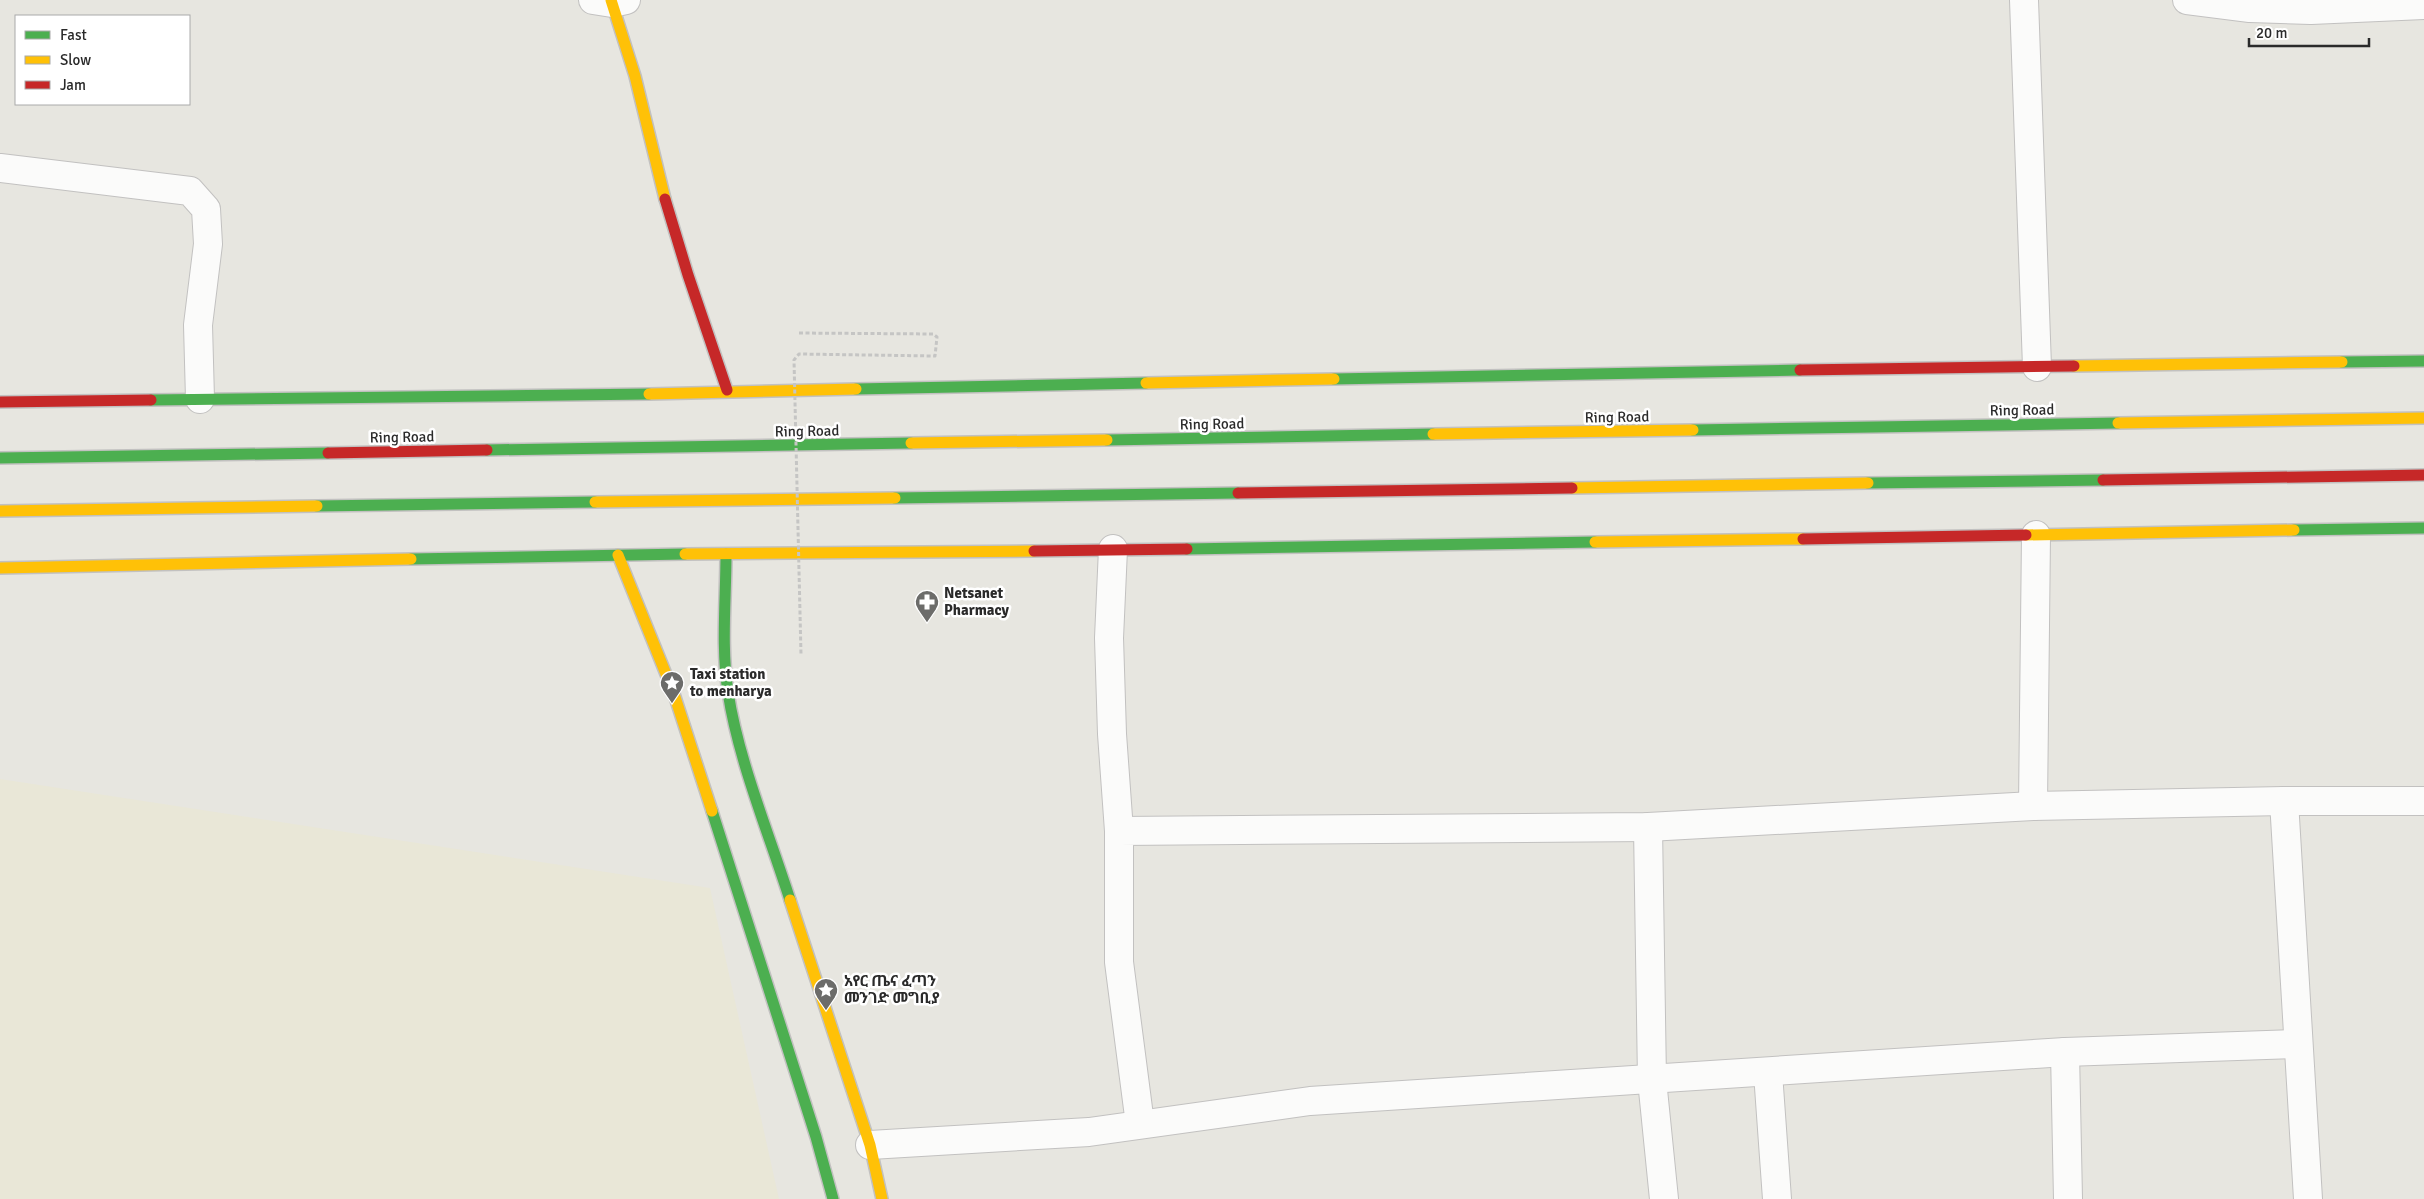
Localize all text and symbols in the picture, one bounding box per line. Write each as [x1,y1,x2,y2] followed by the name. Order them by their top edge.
[15,15,190,105] legend
[2249,15,2369,47] scale bar
[2256,24,2287,42] text: 20 m
[60,26,87,44] text: Fast
[60,51,91,69] text: Slow
[60,76,86,94] text: Jam
[1990,400,2054,420] street label: Ring Road
[1585,407,1649,427] street label: Ring Road
[1180,414,1244,434] street label: Ring Road
[775,421,839,441] street label: Ring Road
[370,427,434,447] street label: Ring Road
[944,584,1009,619] place label: Netsanet Pharmacy
[914,589,940,623] pharmacy icon: Netsanet Pharmacy
[689,665,772,700] place label: Taxi station to menharya
[659,670,685,704] place icon: Taxi station to menharya
[844,972,940,1007] place label: አየር ጤና ፈጣን መንገድ መግቢያ
[813,977,839,1011] place icon: አየር ጤና ፈጣን መንገድ መግቢያ

